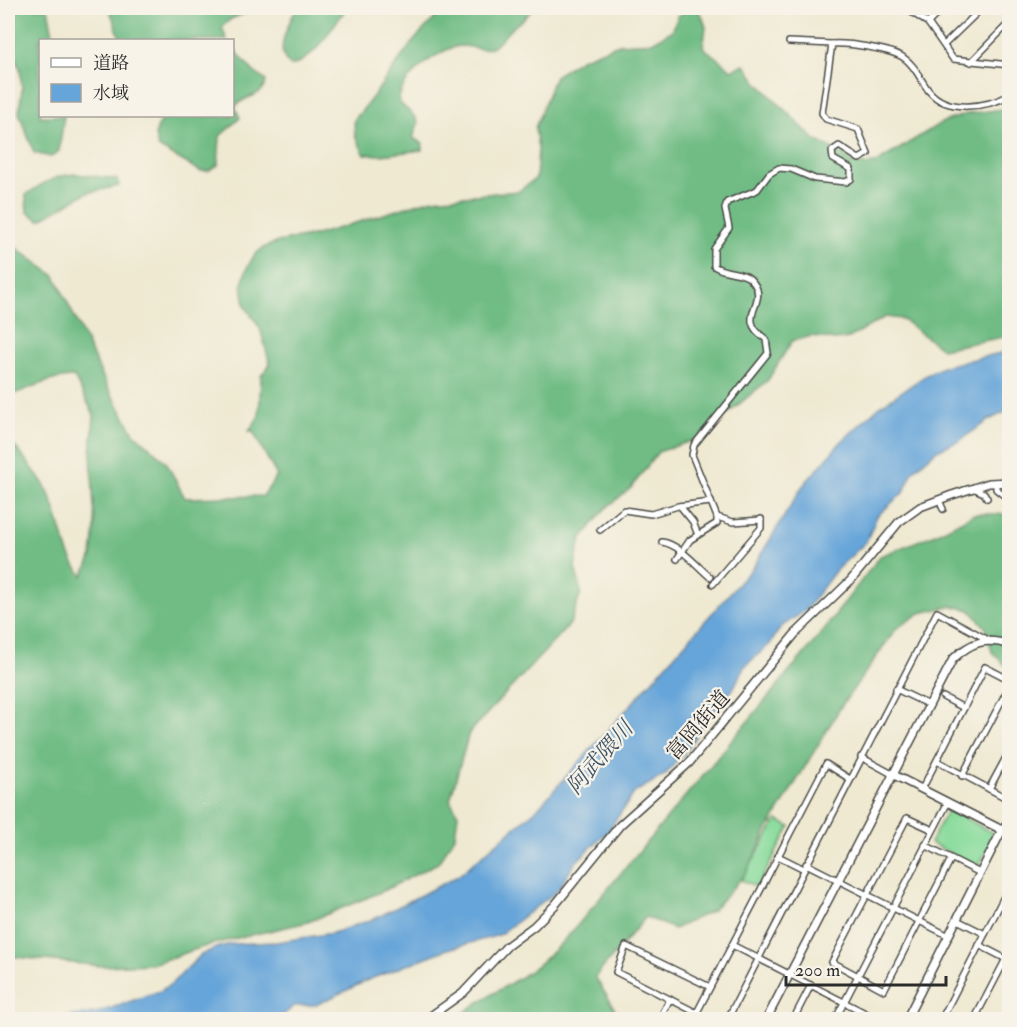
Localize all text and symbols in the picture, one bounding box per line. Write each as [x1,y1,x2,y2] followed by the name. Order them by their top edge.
[39,39,234,117] legend
[93,52,129,75] text: 道路
[93,82,129,105] text: 水域
[661,685,736,766] street label: 富岡街道
[560,714,640,800] water label: 阿武隈川
[786,949,946,987] scale bar
[795,959,840,982] text: 200 m

